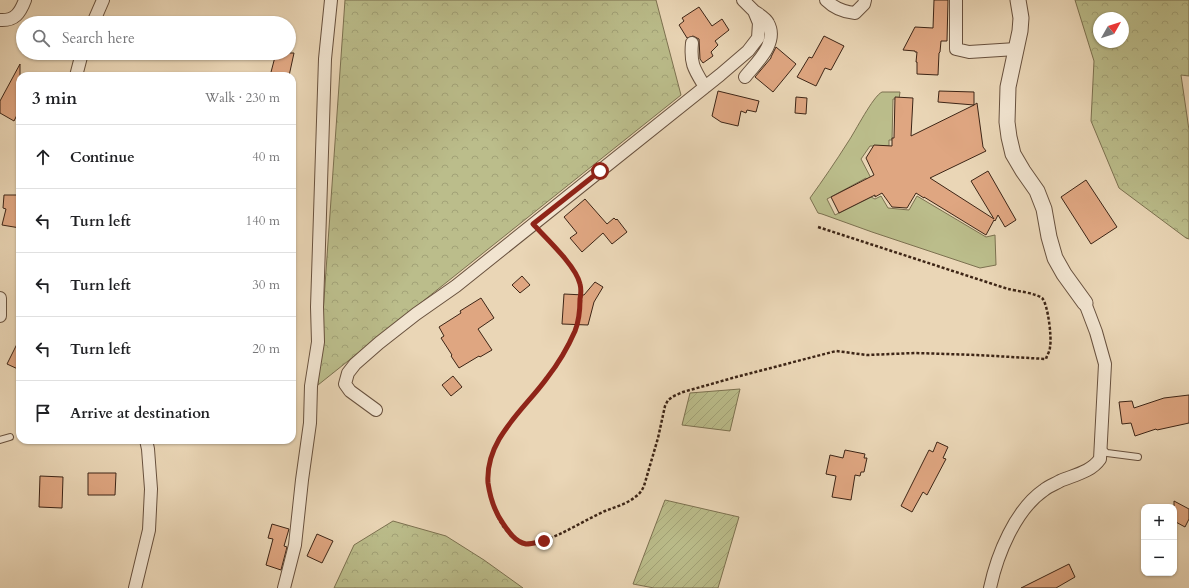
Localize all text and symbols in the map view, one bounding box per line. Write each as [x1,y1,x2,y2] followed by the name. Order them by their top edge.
[1093,12,1129,48] north arrow
[16,16,296,60] search box
[30,27,52,49] icon: search
[62,28,135,48] text: Search here
[32,87,77,110] text: 3 min
[205,89,280,107] text: Walk · 230 m
[32,146,54,168] icon: ahead
[70,147,135,167] text: Continue
[252,148,280,166] text: 40 m
[591,162,609,180] route start
[32,210,54,232] icon: left
[70,211,131,231] text: Turn left
[246,212,280,230] text: 140 m
[32,274,54,296] icon: left
[70,275,131,295] text: Turn left
[252,276,280,294] text: 30 m
[32,338,54,360] icon: left
[70,339,131,359] text: Turn left
[252,340,280,358] text: 20 m
[32,402,54,424] icon: arrive
[70,403,210,423] text: Arrive at destination
[1141,504,1177,576] map controls
[1141,504,1177,540] button: +
[535,532,553,550] route end
[1141,540,1177,576] button: −

